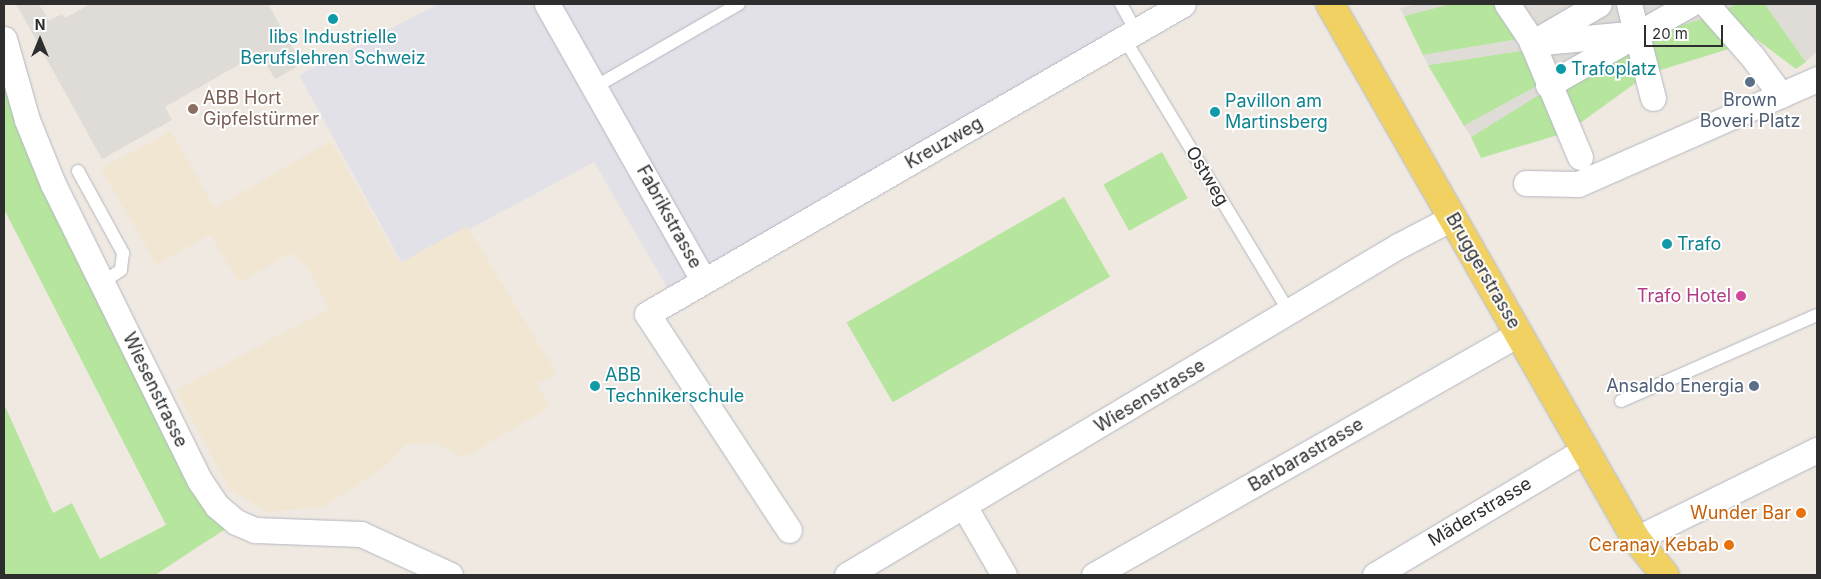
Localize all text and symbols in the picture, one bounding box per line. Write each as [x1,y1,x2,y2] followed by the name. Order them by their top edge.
[327,13,339,25] marker: libs Industrielle Berufslehren Schweiz
[15,15,65,65] north arrow
[1646,15,1725,47] scale bar
[35,16,45,33] text: N
[1652,24,1688,43] text: 20 m
[240,27,426,70] place label: libs Industrielle Berufslehren Schweiz
[1571,58,1657,80] place label: Trafoplatz
[1555,63,1567,75] marker: Trafoplatz
[1744,76,1756,88] marker: Brown Boveri Platz
[203,88,319,130] place label: ABB Hort Gipfelstürmer
[1700,90,1800,132] place label: Brown Boveri Platz
[1225,91,1328,134] place label: Pavillon am Martinsberg
[187,103,199,115] marker: ABB Hort Gipfelstürmer
[1209,106,1221,118] marker: Pavillon am Martinsberg
[902,112,986,174] street label: Kreuzweg
[1181,142,1233,210] street label: Ostweg
[632,162,706,272] street label: Fabrikstrasse
[1441,209,1525,333] street label: Bruggerstrasse
[1677,233,1721,255] place label: Trafo
[1661,238,1673,250] marker: Trafo
[1637,285,1731,307] place label: Trafo Hotel
[1735,290,1747,302] marker: Trafo Hotel
[118,329,192,451] street label: Wiesenstrasse
[1091,355,1209,437] street label: Wiesenstrasse
[605,365,744,408] place label: ABB Technikerschule
[1606,375,1744,397] place label: Ansaldo Energia
[589,380,601,392] marker: ABB Technikerschule
[1748,380,1760,392] marker: Ansaldo Energia
[1245,413,1367,497] street label: Barbarastrasse
[1425,473,1535,551] street label: Mäderstrasse
[1690,502,1791,524] place label: Wunder Bar
[1795,507,1807,519] marker: Wunder Bar
[1589,534,1719,556] place label: Ceranay Kebab
[1723,539,1735,551] marker: Ceranay Kebab

